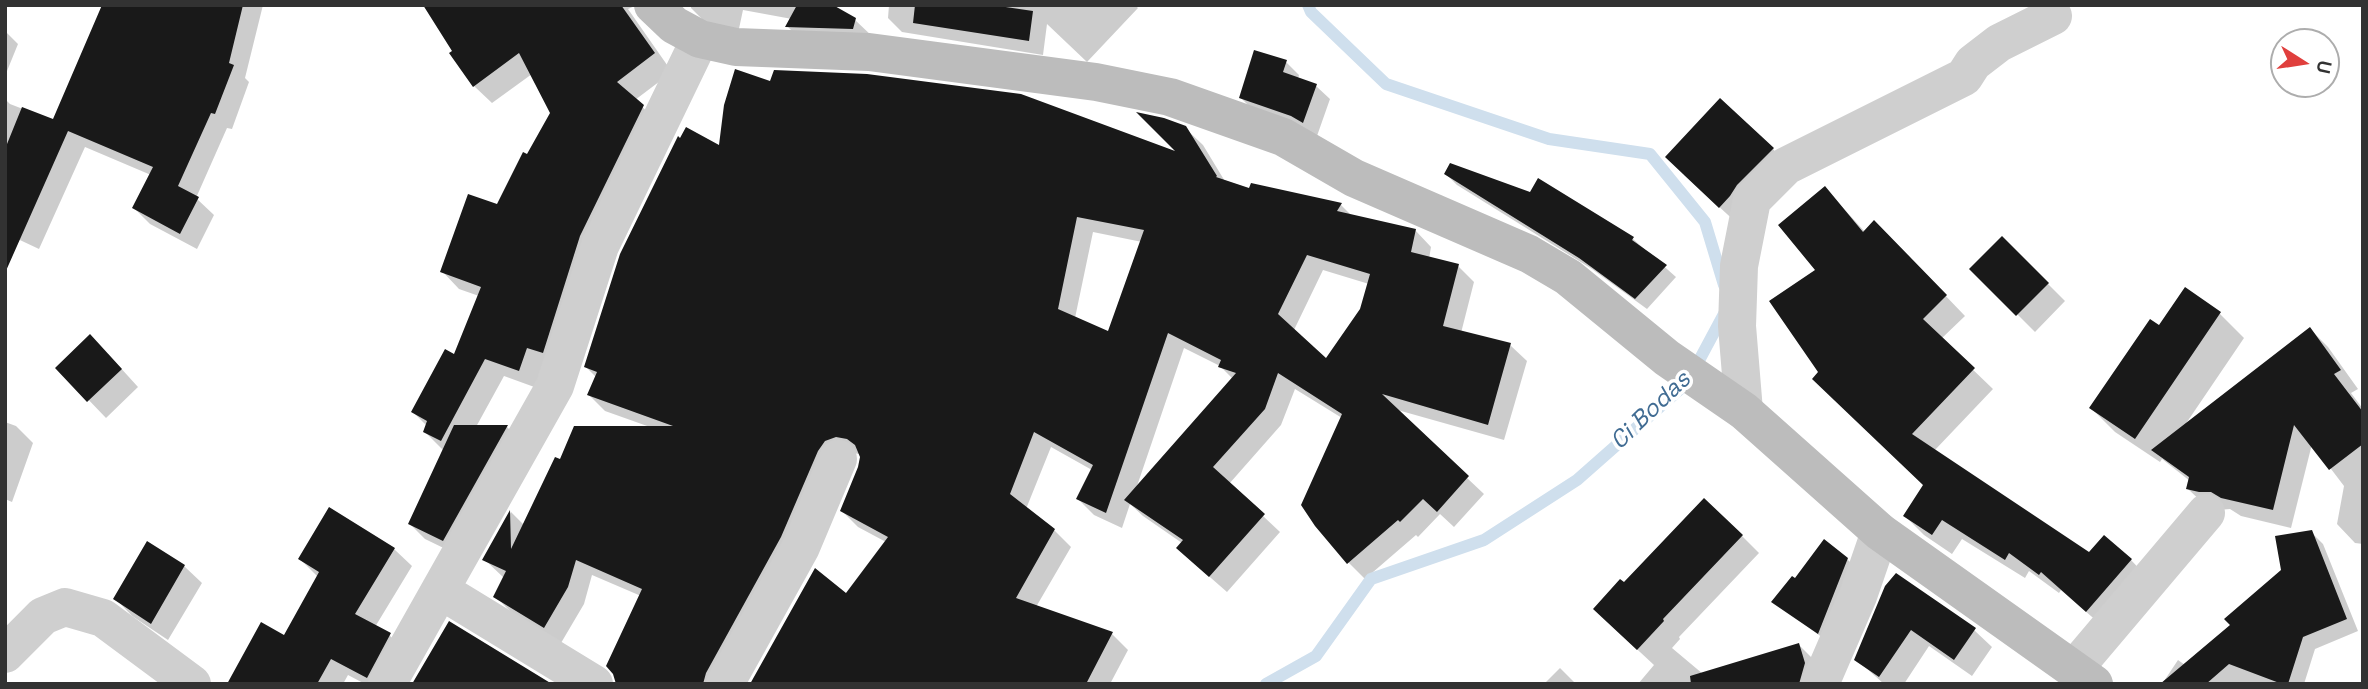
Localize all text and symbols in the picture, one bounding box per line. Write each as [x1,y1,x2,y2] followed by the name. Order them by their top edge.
[2270,28,2340,98] north arrow
[2311,58,2338,76] text: U
[1605,366,1697,456] water label: Ci Bodas

